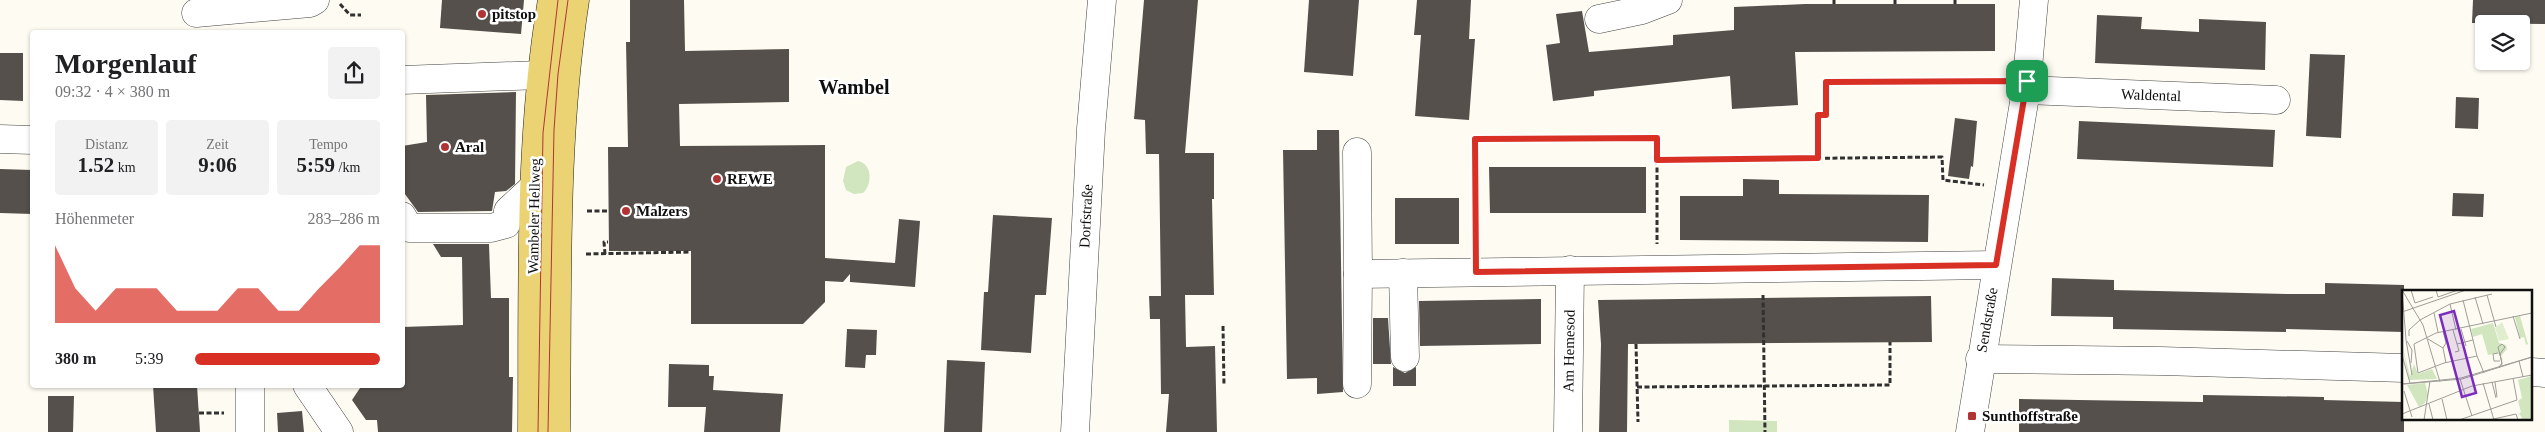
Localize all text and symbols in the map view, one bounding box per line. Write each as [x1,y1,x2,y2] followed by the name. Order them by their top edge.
[492,6,536,22] place label: pitstop
[476,8,488,20] marker: pitstop
[2475,15,2530,70] map controls
[2475,15,2530,70] button: layers
[328,47,380,99] button: share
[55,48,197,79] text: Morgenlauf
[2006,60,2048,102] pin
[2013,67,2041,95] icon: arrive
[818,76,890,98] district label: Wambel
[55,83,170,100] text: 09:32 · 4 × 380 m
[2121,86,2181,104] street label: Waldental
[85,137,128,152] text: Distanz
[206,137,229,152] text: Zeit
[309,137,348,152] text: Tempo
[455,139,484,155] place label: Aral
[439,141,451,153] marker: Aral
[77,153,114,177] text: 1.52
[198,153,237,177] text: 9:06
[297,153,335,177] text: 5:59
[525,157,543,274] street label: Wambeler Hellweg
[114,160,136,175] text: km
[335,160,360,175] text: /km
[727,171,773,187] place label: REWE
[711,173,723,185] marker: REWE
[1076,183,1096,248] street label: Dorfstraße
[636,203,688,219] place label: Malzers
[620,205,632,217] marker: Malzers
[55,210,134,227] text: Höhenmeter
[308,210,380,227] text: 283–286 m
[1973,286,2001,354] street label: Sendstraße
[2402,290,2532,420] inset map
[1560,309,1578,393] street label: Am Hemesod
[55,350,96,367] text: 380 m
[135,350,163,367] text: 5:39
[1982,408,2078,424] place label: Sunthoffstraße
[1966,410,1978,422] marker: Sunthoffstraße

